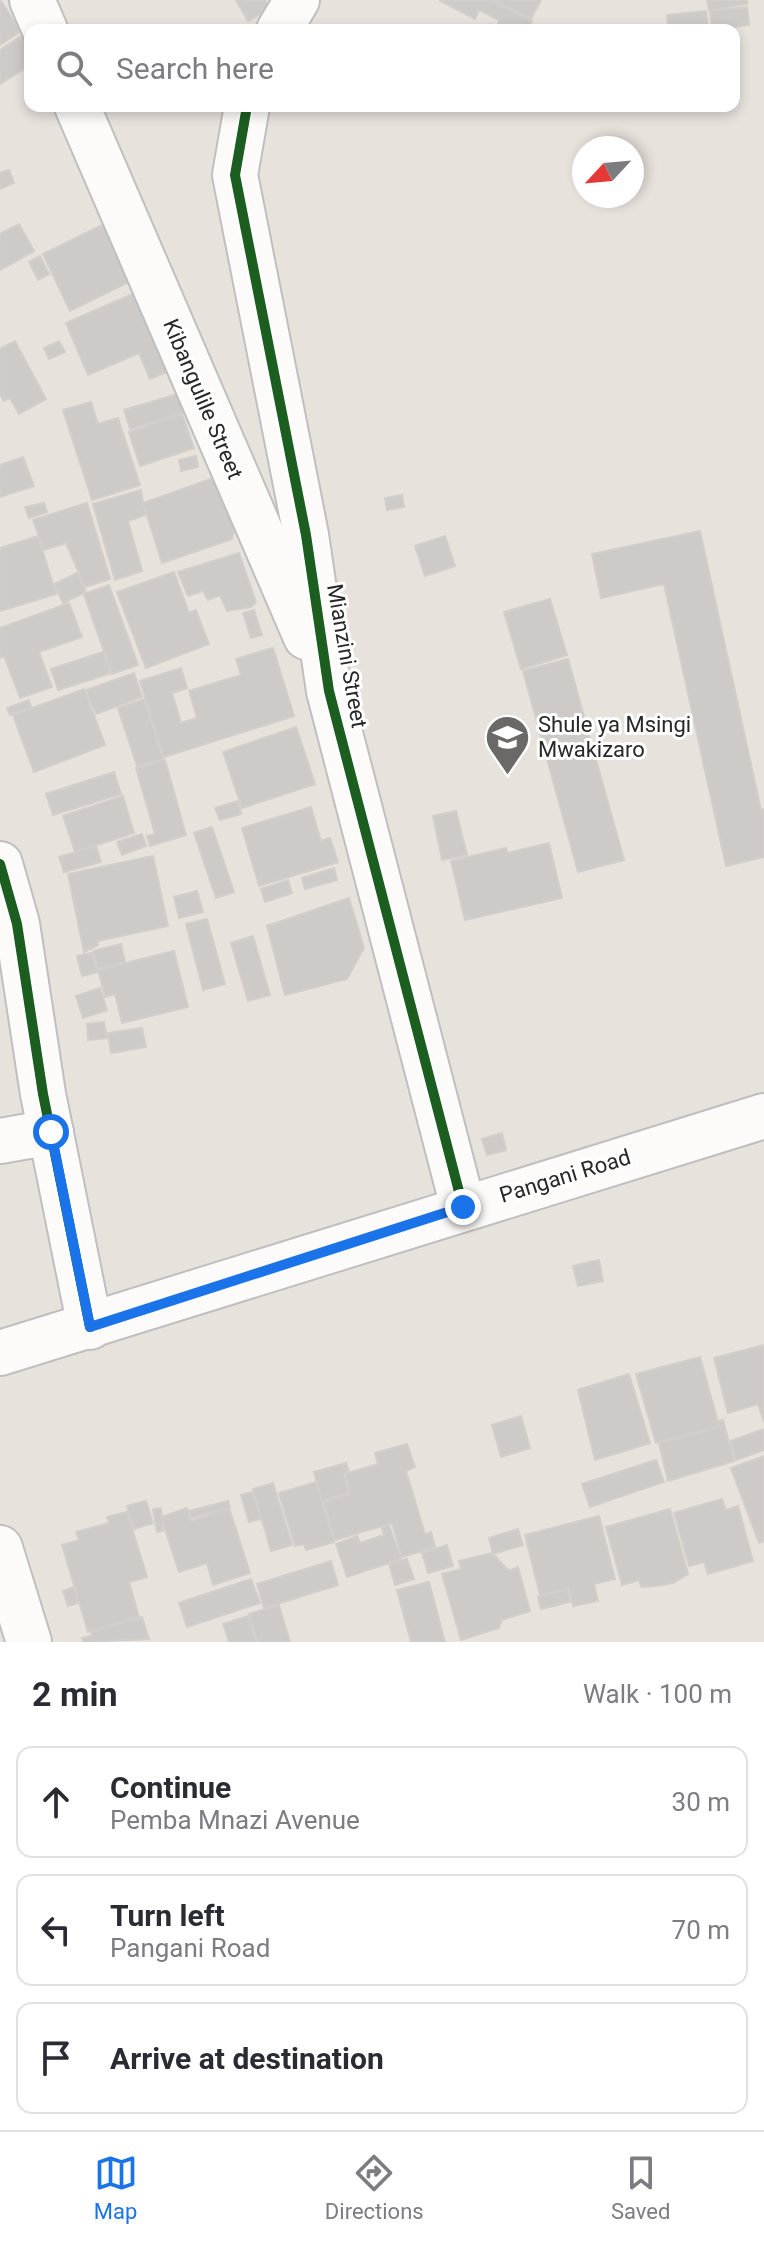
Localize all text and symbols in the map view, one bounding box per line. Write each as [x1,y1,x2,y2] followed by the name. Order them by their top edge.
[24,24,740,112] search box
[52,46,96,90] icon: search
[116,51,274,86] text: Search here
[572,136,644,208] north arrow
[158,315,248,483] street label: Kibangulile Street
[322,582,372,730] street label: Mianzini Street
[538,712,691,762] place label: Shule ya Msingi Mwakizaro
[483,713,531,776] school or university icon: Shule ya Msingi Mwakizaro
[33,1114,69,1150] route start
[496,1144,634,1208] street label: Pangani Road
[445,1189,481,1225] route end
[32,1674,117,1714] text: 2 min
[583,1679,732,1709] text: Walk · 100 m
[110,1770,231,1805] text: Continue
[34,1780,78,1824] icon: ahead
[672,1787,730,1817] text: 30 m
[110,1805,360,1835] text: Pemba Mnazi Avenue
[110,1898,225,1933] text: Turn left
[34,1908,78,1952] icon: left
[672,1915,730,1945] text: 70 m
[110,1933,270,1963] text: Pangani Road
[34,2036,78,2080] icon: arrive
[110,2041,384,2076] text: Arrive at destination
[94,2151,138,2224] tab: Map
[325,2151,424,2224] tab: Directions
[611,2151,670,2224] tab: Saved

